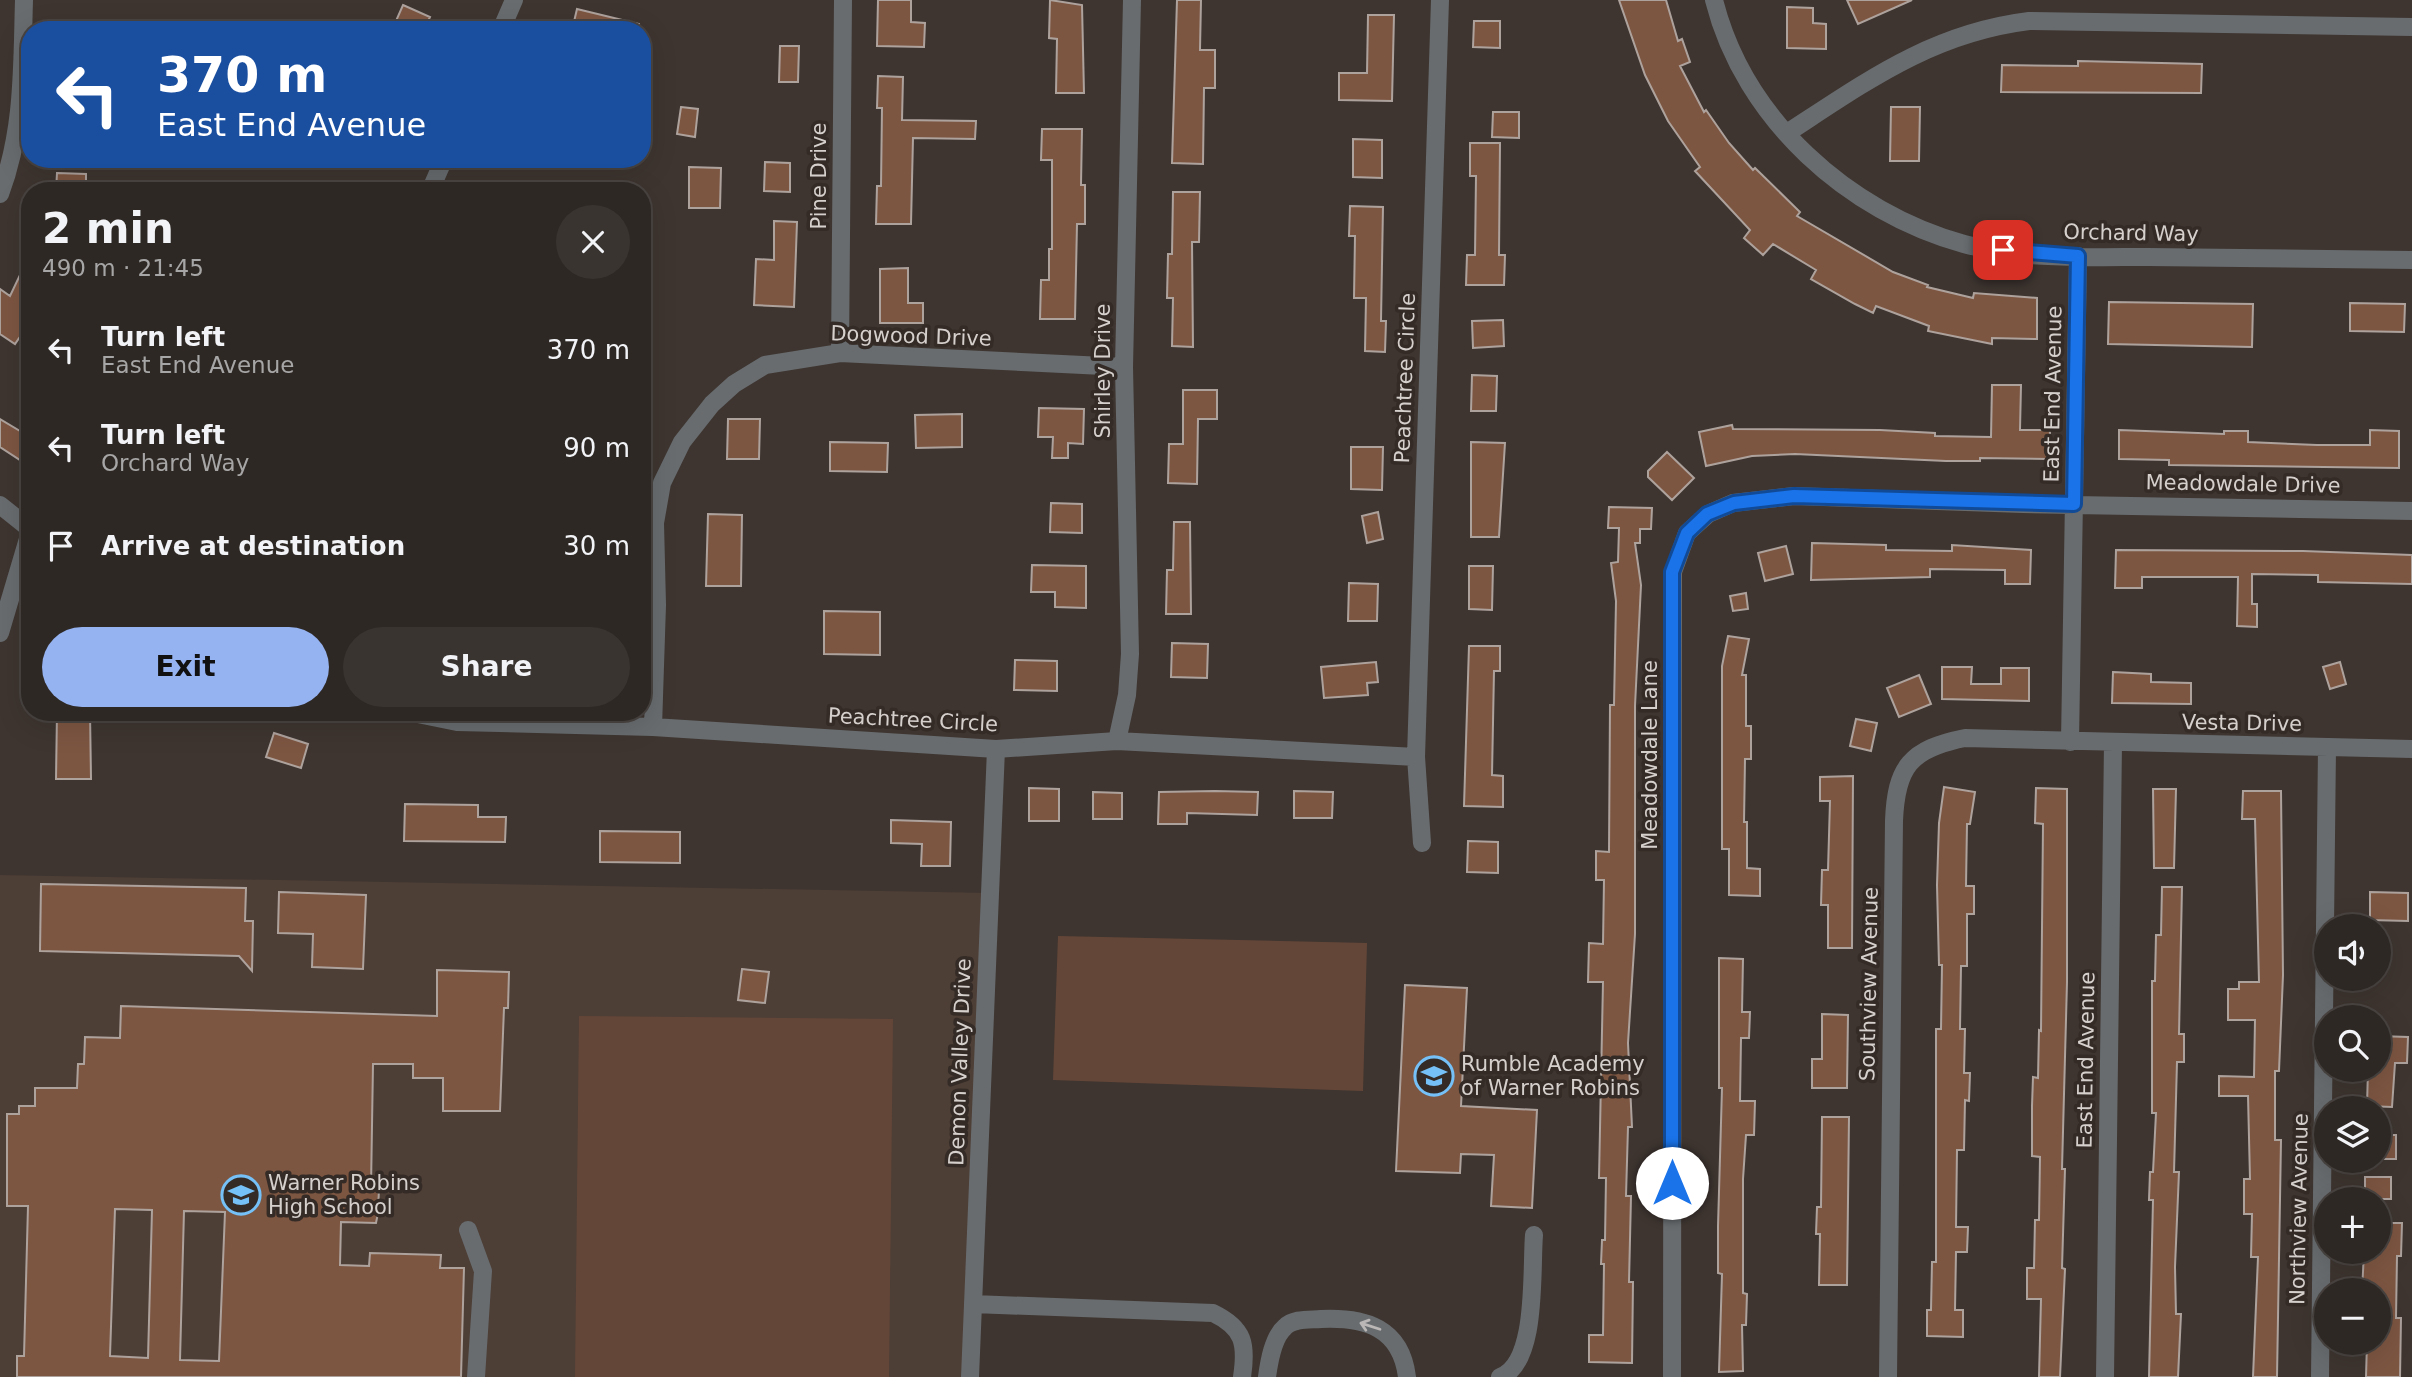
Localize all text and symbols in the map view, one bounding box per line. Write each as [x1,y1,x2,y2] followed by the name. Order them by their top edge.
[157,47,327,104] text: 370 m
[42,49,133,140] icon: left
[157,106,426,144] text: East End Avenue
[807,123,831,229] street label: Pine Drive
[42,204,174,253] text: 2 min
[556,205,630,279] button: close
[1973,220,2033,280] pin
[2063,220,2199,246] street label: Orchard Way
[1984,231,2022,269] icon: arrive
[42,255,204,281] text: 490 m · 21:45
[1390,292,1420,464] street label: Peachtree Circle
[1091,304,1115,438] street label: Shirley Drive
[2039,306,2067,482] street label: East End Avenue
[830,321,992,351] street label: Dogwood Drive
[101,322,225,352] text: Turn left
[42,331,80,369] icon: left
[547,335,630,365] text: 370 m
[101,352,294,378] text: East End Avenue
[101,420,225,450] text: Turn left
[42,429,80,467] icon: left
[563,433,630,463] text: 90 m
[101,450,249,476] text: Orchard Way
[2145,470,2341,498] street label: Meadowdale Drive
[42,527,80,565] icon: arrive
[101,531,405,561] text: Arrive at destination
[563,531,630,561] text: 30 m
[42,627,329,707] button: Exit
[343,627,630,707] button: Share
[1638,660,1662,850] street label: Meadowdale Lane
[827,704,999,736] street label: Peachtree Circle
[2182,710,2302,736] street label: Vesta Drive
[1855,887,1883,1081] street label: Southview Avenue
[2314,914,2391,1355] map controls
[2314,914,2391,991] button: sound
[944,958,976,1166] street label: Demon Valley Drive
[2072,972,2100,1148] street label: East End Avenue
[2314,1005,2391,1082] button: search
[1461,1052,1645,1100] place label: Rumble Academy of Warner Robins
[1413,1055,1455,1097] school or university icon: Rumble Academy of Warner Robins
[2314,1096,2391,1173] button: layers
[2285,1113,2313,1305] street label: Northview Avenue
[1635,1146,1709,1220] position arrow
[268,1171,420,1219] place label: Warner Robins High School
[220,1174,262,1216] school or university icon: Warner Robins High School
[2314,1187,2391,1264] button: +
[2314,1278,2391,1355] button: −
[1360,1319,1382,1331] one-way arrow

